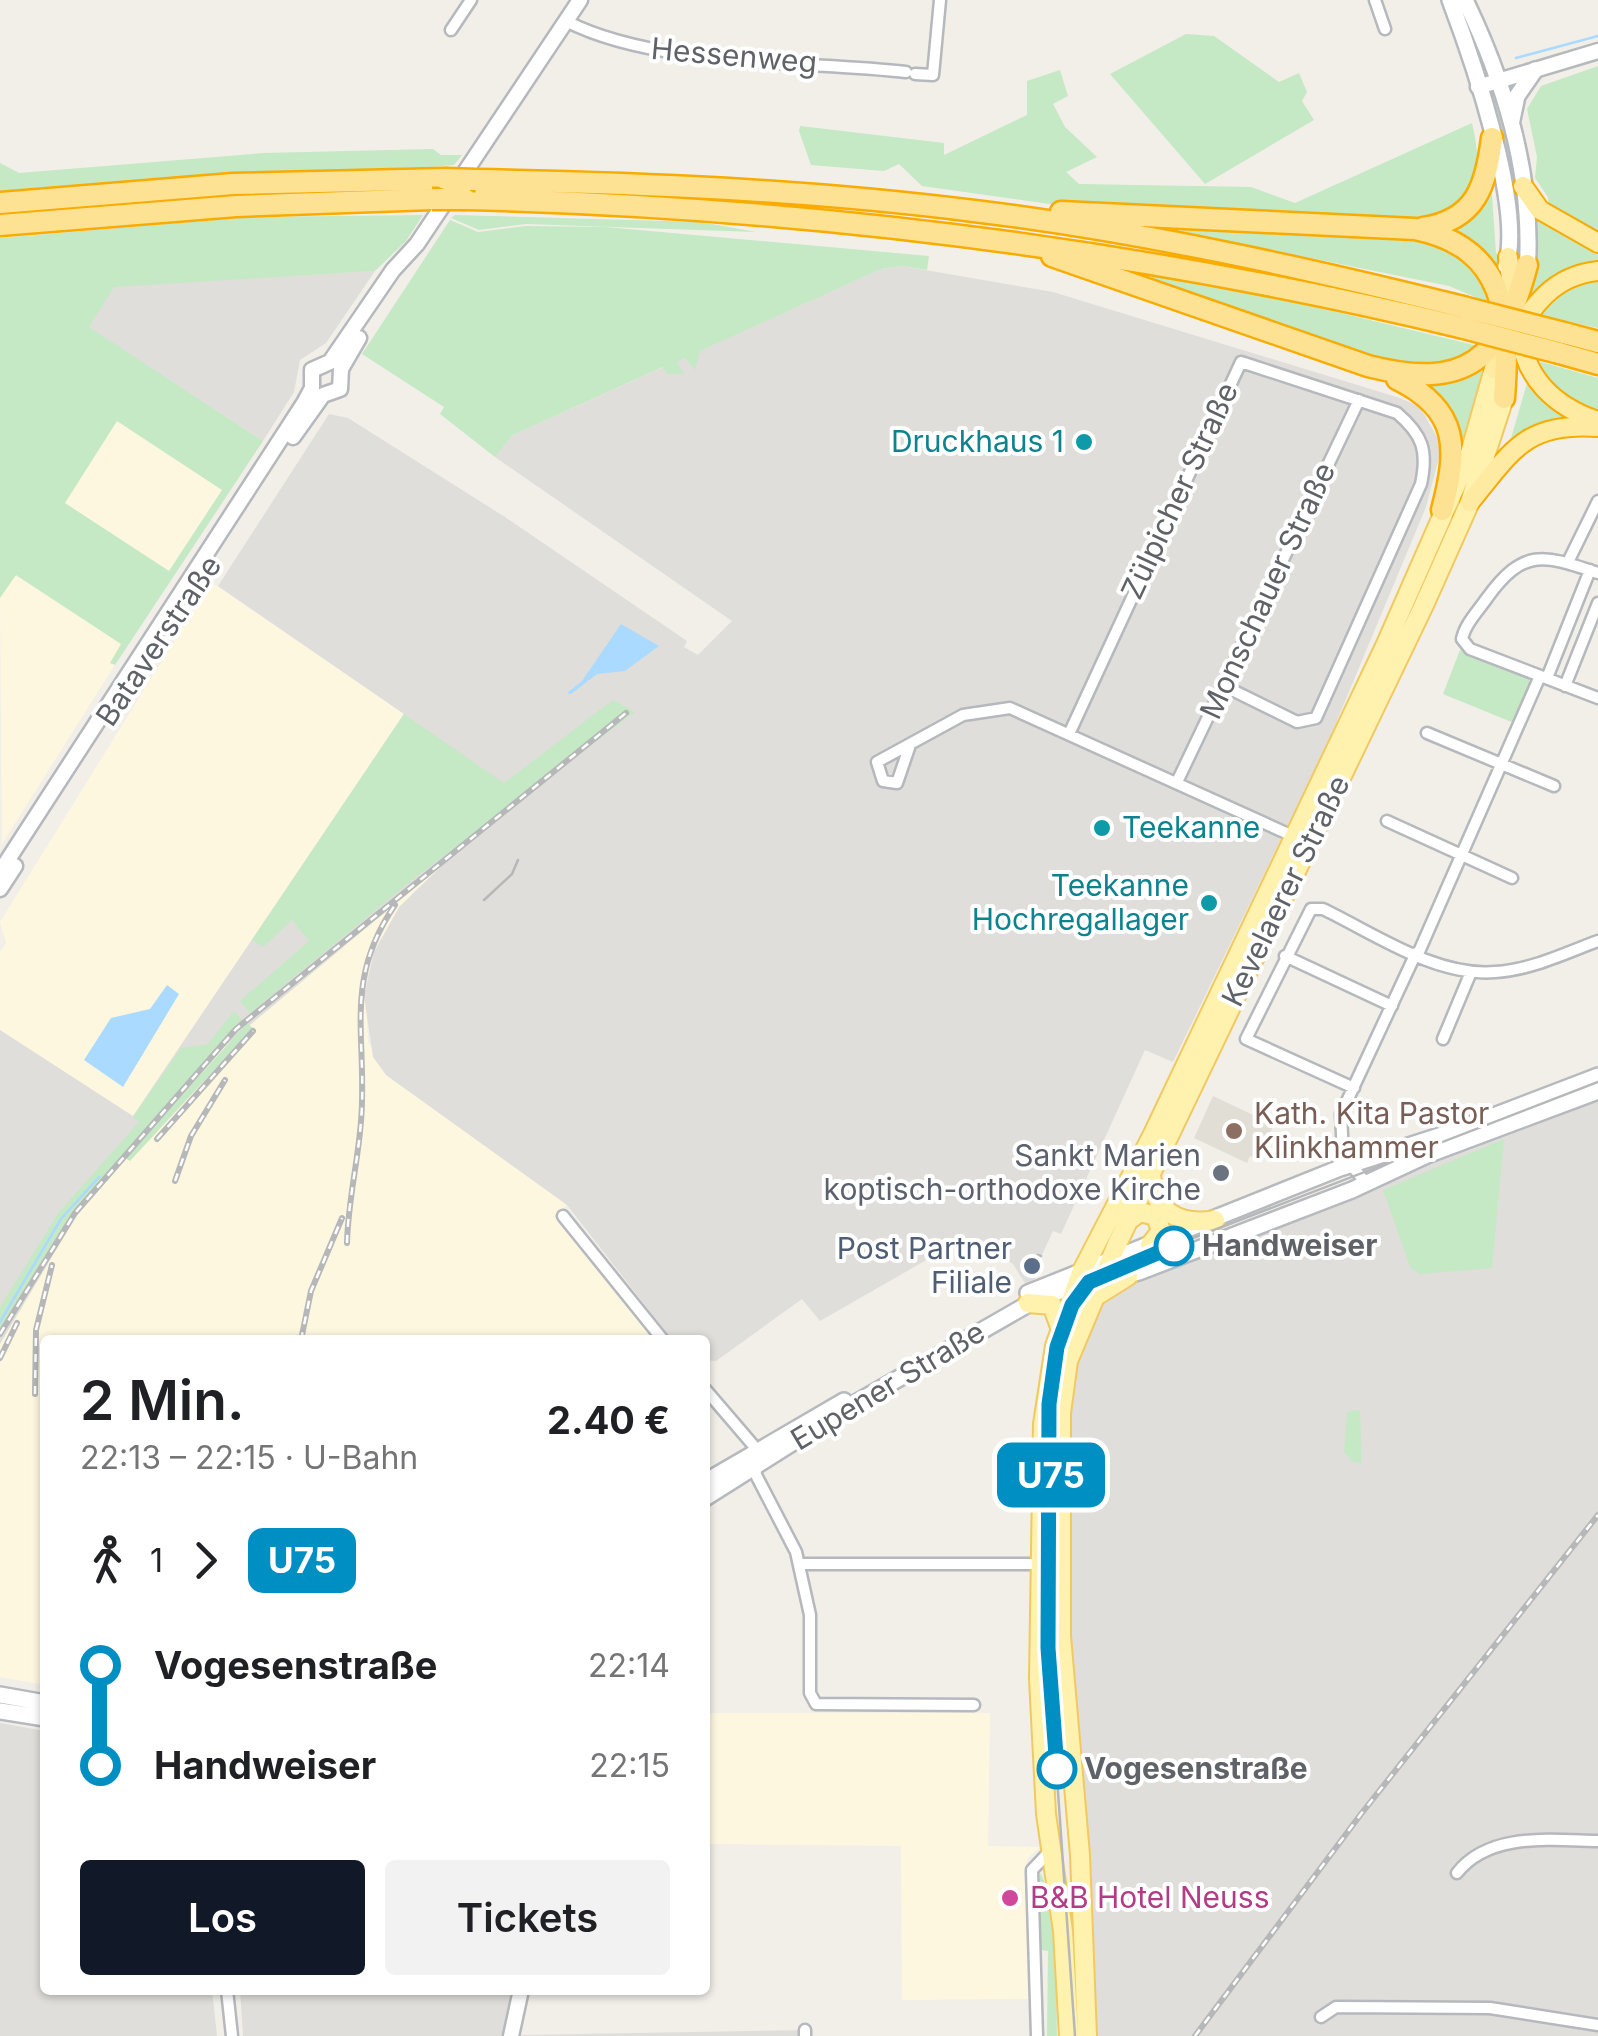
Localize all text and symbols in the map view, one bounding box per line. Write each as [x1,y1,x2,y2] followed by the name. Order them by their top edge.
[650,30,819,80] street label: Hessenweg
[1113,377,1245,605] street label: Zülpicher Straße
[891,423,1064,459] place label: Druckhaus 1
[1073,431,1095,453] marker: Druckhaus 1
[1192,457,1342,724] street label: Monschauer Straße
[88,548,228,732] street label: Bataverstraße
[1214,769,1357,1012] street label: Kevelaerer Straße
[1122,809,1260,845] place label: Teekanne
[1091,817,1113,839] marker: Teekanne
[972,867,1189,937] place label: Teekanne Hochregallager
[1198,892,1220,914] marker: Teekanne Hochregallager
[1254,1095,1489,1165] place label: Kath. Kita Pastor Klinkhammer
[1223,1120,1245,1142] marker: Kath. Kita Pastor Klinkhammer
[824,1137,1201,1207] place label: Sankt Marien koptisch-orthodoxe Kirche
[1210,1162,1232,1184] marker: Sankt Marien koptisch-orthodoxe Kirche
[1155,1227,1193,1265] marker: Handweiser
[1202,1227,1377,1263] place label: Handweiser
[837,1230,1012,1300] place label: Post Partner Filiale
[1021,1255,1043,1277] marker: Post Partner Filiale
[784,1313,991,1457] street label: Eupener Straße
[80,1367,244,1433] text: 2 Min.
[547,1397,670,1443] text: 2.40 €
[80,1438,418,1477] text: 22:13 – 22:15 · U-Bahn
[994,1442,1108,1508] line badge: U75
[1017,1454,1085,1496] text: U75
[80,1533,135,1588] icon: walk
[178,1533,233,1588] icon: forward
[268,1539,336,1581] text: U75
[150,1541,163,1580] text: 1
[154,1642,437,1688] text: Vogesenstraße
[588,1646,670,1685] text: 22:14
[154,1742,376,1788] text: Handweiser
[589,1746,670,1785] text: 22:15
[1038,1750,1076,1788] marker: Vogesenstraße
[1084,1750,1308,1786] place label: Vogesenstraße
[80,1860,365,1975] button: Los
[385,1860,670,1975] button: Tickets
[1030,1879,1270,1915] place label: B&B Hotel Neuss
[999,1887,1021,1909] marker: B&B Hotel Neuss

